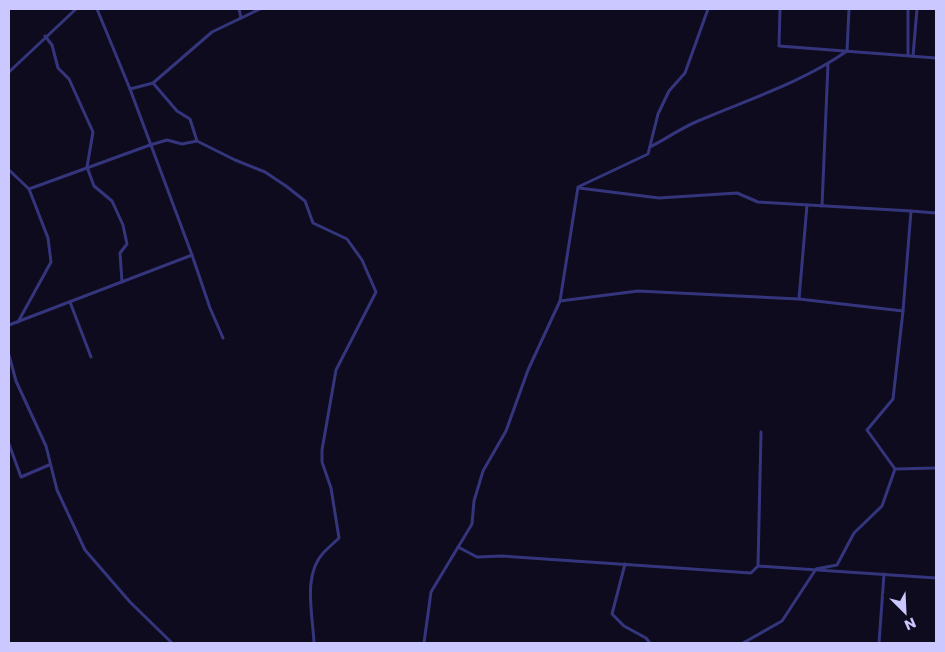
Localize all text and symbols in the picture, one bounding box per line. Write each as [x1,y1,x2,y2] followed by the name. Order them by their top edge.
[880,587,930,637] north arrow
[901,613,919,635] text: N

